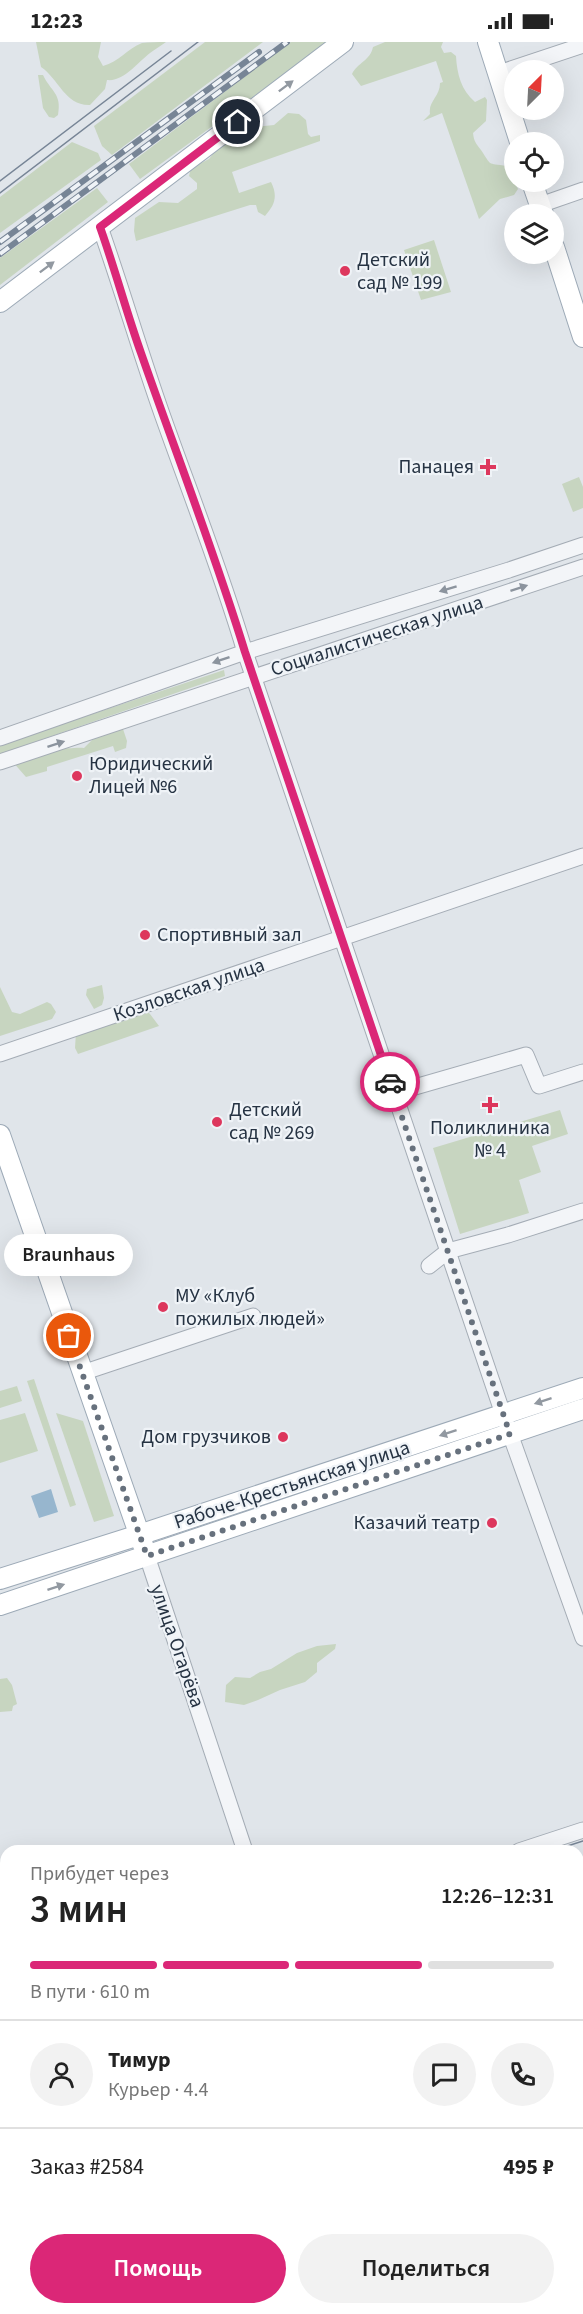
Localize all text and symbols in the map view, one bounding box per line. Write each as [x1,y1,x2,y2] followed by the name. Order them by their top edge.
[30,5,83,37] text: 12:23
[504,60,564,120] north arrow
[504,60,564,264] map controls
[278,79,294,92] one-way arrow
[212,96,263,147] pin
[221,105,254,138] icon: home
[504,132,564,192] button: locate
[504,204,564,264] button: layers
[357,246,442,297] place label: Детский сад № 199
[39,261,54,273] one-way arrow
[338,264,352,278] marker: Детский сад № 199
[398,453,474,481] place label: Панацея
[479,458,497,476] marker: Панацея
[510,583,528,593] one-way arrow
[439,585,457,594] one-way arrow
[267,588,487,684] street label: Социалистическая улица
[212,656,230,666] one-way arrow
[47,738,65,748] one-way arrow
[89,750,213,801] place label: Юридический Лицей №6
[70,769,84,783] marker: Юридический Лицей №6
[157,921,302,949] place label: Спортивный зал
[138,928,152,942] marker: Спортивный зал
[110,951,268,1029] street label: Козловская улица
[360,1052,420,1112] courier
[374,1066,407,1099] icon: car
[229,1096,314,1147] place label: Детский сад № 269
[481,1096,499,1114] marker: Поликлиника № 4
[430,1114,550,1165] place label: Поликлиника № 4
[210,1115,224,1129] marker: Детский сад № 269
[4,1234,134,1276] callout: Braunhaus
[22,1241,115,1269] text: Braunhaus
[175,1282,325,1333] place label: МУ «Клуб пожилых людей»
[156,1300,170,1314] marker: МУ «Клуб пожилых людей»
[43,1310,94,1361] pin
[52,1319,85,1352] icon: bag
[534,1397,552,1406] one-way arrow
[141,1423,271,1451] place label: Дом грузчиков
[439,1429,457,1438] one-way arrow
[276,1430,290,1444] marker: Дом грузчиков
[171,1434,413,1536] street label: Рабоче-Крестьянская улица
[354,1509,480,1537] place label: Казачий театр
[485,1516,499,1530] marker: Казачий театр
[47,1581,65,1591] one-way arrow
[143,1581,211,1711] street label: улица Огарёва
[30,1860,169,1888] text: Прибудет через
[441,1880,554,1912] text: 12:26–12:31
[30,1882,128,1938] text: 3 мин
[30,1978,150,2006] text: В пути · 610 m
[30,2043,93,2106] button: person
[413,2043,476,2106] button: chat
[491,2043,554,2106] button: phone
[108,2044,171,2076] text: Тимур
[108,2076,208,2104] text: Курьер · 4.4
[30,2151,144,2183] text: Заказ #2584
[503,2151,554,2183] text: 495 ₽
[30,2234,286,2303] button: Помощь
[298,2234,554,2303] button: Поделиться

